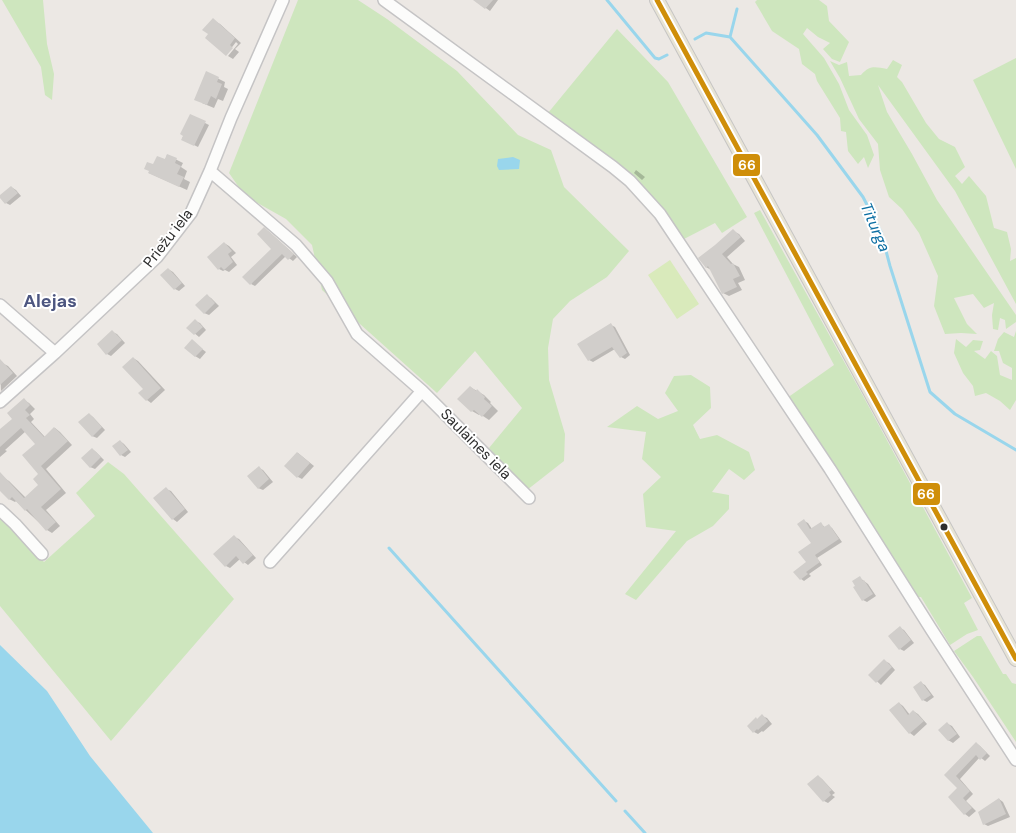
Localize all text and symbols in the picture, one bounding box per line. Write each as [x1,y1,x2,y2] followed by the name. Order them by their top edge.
[732,153,761,177] line badge: 66
[738,156,756,174] text: 66
[856,199,895,255] water label: Titurga
[139,204,197,272] street label: Priežu iela
[23,289,77,313] district label: Alejas
[436,404,516,484] street label: Saulaines iela
[912,482,941,506] line badge: 66
[917,485,935,503] text: 66
[939,522,949,532] unlabelled marker

